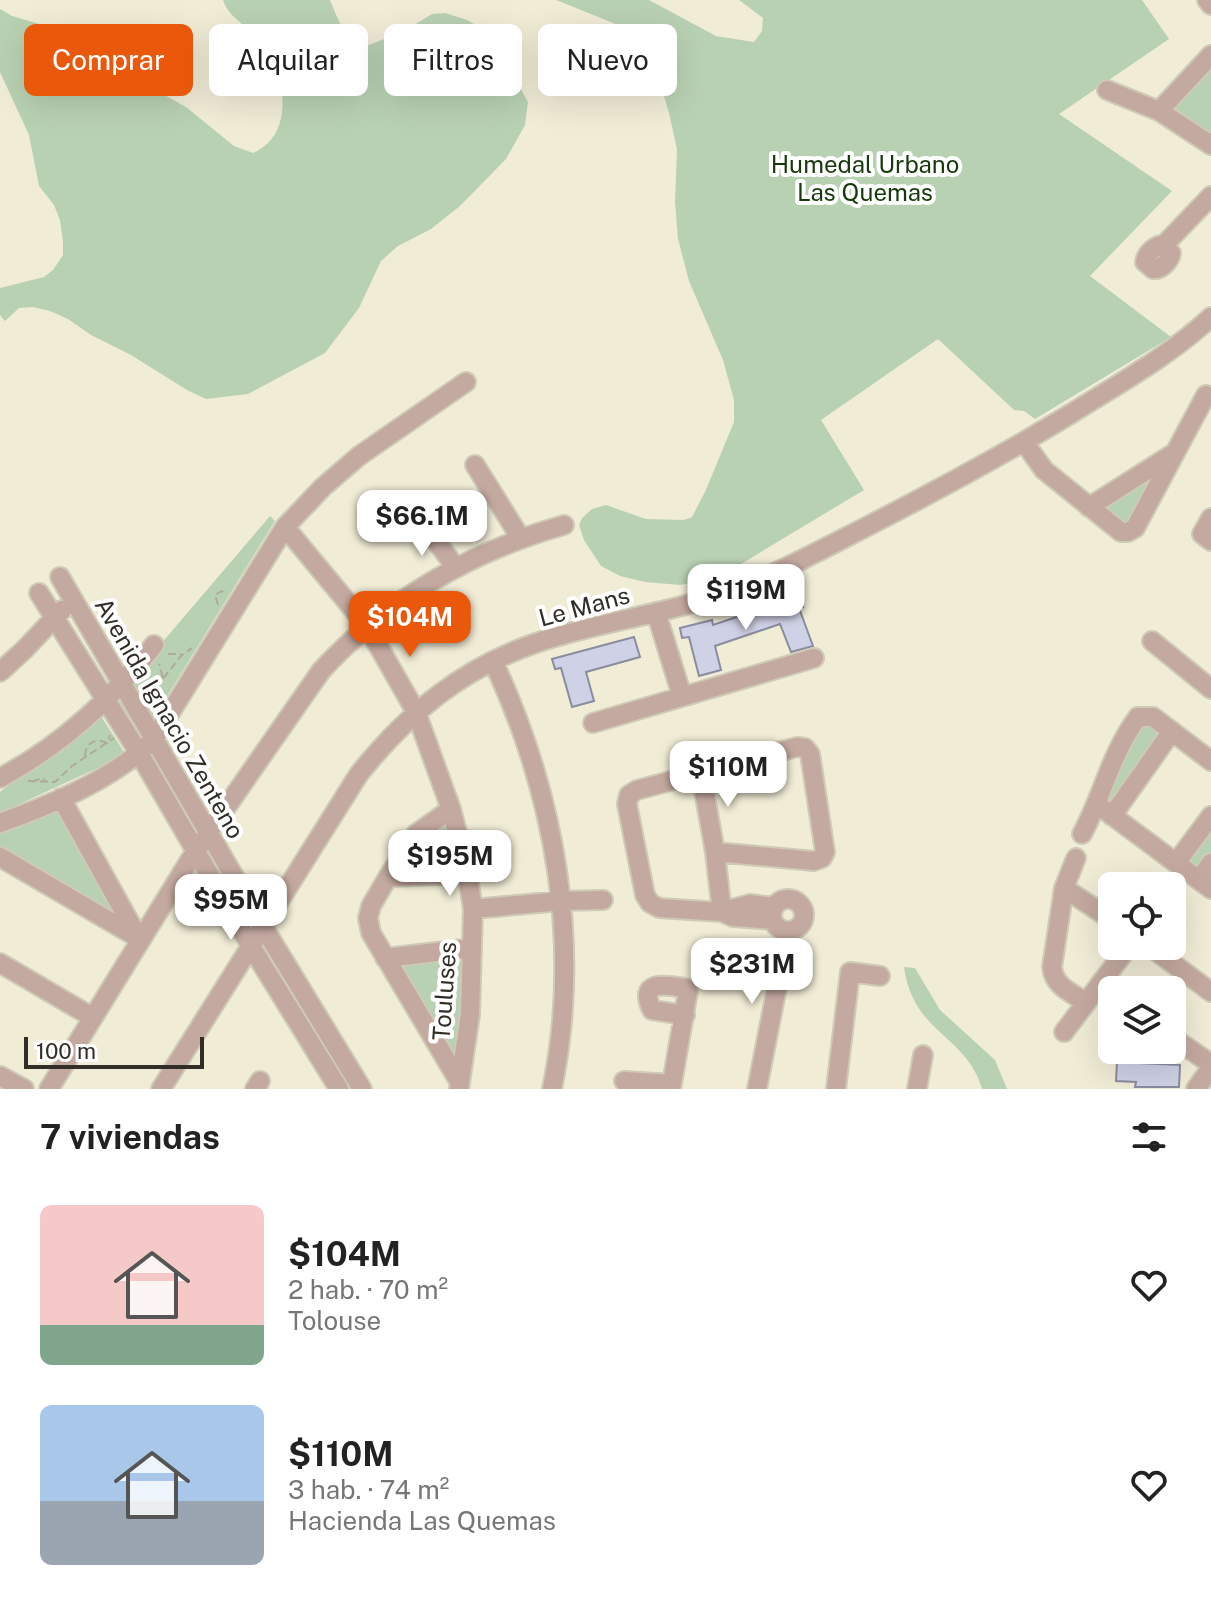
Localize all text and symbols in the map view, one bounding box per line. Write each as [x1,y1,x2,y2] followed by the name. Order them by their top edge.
[24,24,193,96] chip: Comprar
[209,24,368,96] chip: Alquilar
[384,24,522,96] chip: Filtros
[538,24,677,96] chip: Nuevo
[771,150,959,206] park label: Humedal Urbano Las Quemas
[357,490,487,558] pin: $66.1M
[375,500,469,531] text: $66.1M
[690,564,802,632] pin: $119M
[706,574,786,605] text: $119M
[535,580,633,632] street label: Le Mans
[354,591,466,659] pin: $104M
[90,593,250,843] street label: Avenida Ignacio Zenteno
[367,601,453,632] text: $104M
[672,741,784,809] pin: $110M
[688,751,768,782] text: $110M
[394,830,506,898] pin: $195M
[406,840,494,871] text: $195M
[1098,872,1186,1064] map controls
[1098,872,1186,960] button: locate
[184,874,278,942] pin: $95M
[193,884,269,915] text: $95M
[696,938,808,1006] pin: $231M
[427,941,461,1041] street label: Touluses
[709,948,795,979] text: $231M
[1098,976,1186,1064] button: layers
[24,1033,204,1069] scale bar
[36,1038,96,1064] text: 100 m
[1127,1115,1171,1159] icon: filters
[40,1117,220,1157] text: 7 viviendas
[288,1234,401,1274] text: $104M
[104,1237,200,1333] icon: home
[1127,1263,1171,1307] icon: heart
[288,1274,448,1305] text: 2 hab. · 70 m²
[288,1305,381,1336] text: Tolouse
[288,1434,393,1474] text: $110M
[104,1437,200,1533] icon: home
[1127,1463,1171,1507] icon: heart
[288,1474,449,1505] text: 3 hab. · 74 m²
[288,1505,556,1536] text: Hacienda Las Quemas

